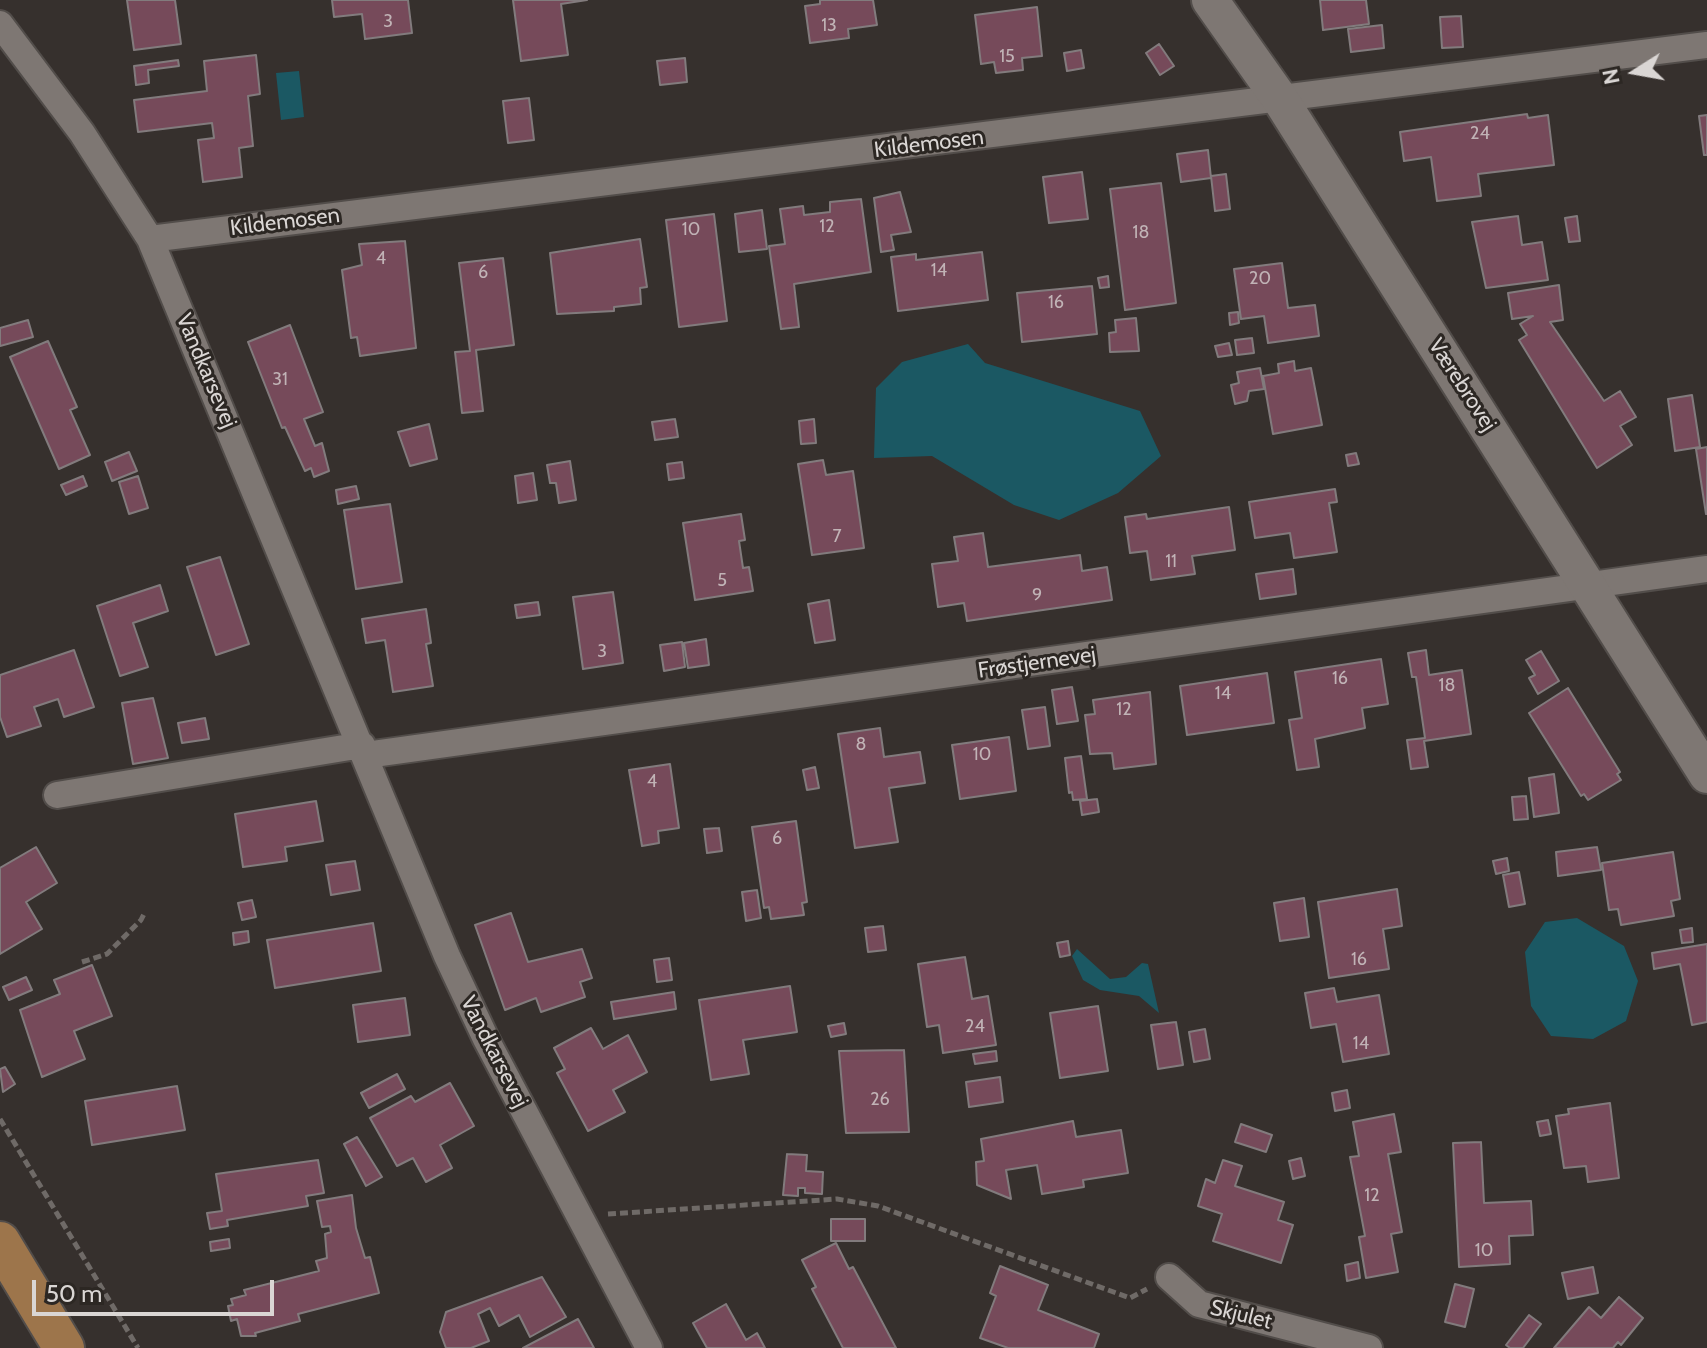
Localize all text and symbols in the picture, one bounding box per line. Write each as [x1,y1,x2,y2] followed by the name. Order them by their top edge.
[383,11,393,33] house number: 3
[821,15,837,37] house number: 13
[1595,32,1675,112] north arrow
[999,46,1015,68] house number: 15
[1596,66,1626,87] text: N
[1470,123,1490,145] house number: 24
[873,124,985,164] street label: Kildemosen
[229,202,341,242] street label: Kildemosen
[819,216,835,238] house number: 12
[682,219,700,241] house number: 10
[1133,222,1149,244] house number: 18
[376,248,386,270] house number: 4
[931,260,947,282] house number: 14
[478,262,488,284] house number: 6
[1249,268,1271,290] house number: 20
[1048,292,1064,314] house number: 16
[170,310,242,432] street label: Vandkarsevej
[1422,334,1502,436] street label: Værebrovej
[272,369,288,391] house number: 31
[832,526,842,548] house number: 7
[1165,551,1177,573] house number: 11
[717,570,727,592] house number: 5
[1032,585,1042,607] house number: 9
[597,641,607,663] house number: 3
[976,642,1098,684] street label: Frøstjernevej
[1332,668,1348,690] house number: 16
[1439,675,1455,697] house number: 18
[1215,683,1231,705] house number: 14
[1116,699,1132,721] house number: 12
[856,734,866,756] house number: 8
[973,744,991,766] house number: 10
[647,771,657,793] house number: 4
[772,828,782,850] house number: 6
[1351,949,1367,971] house number: 16
[455,992,533,1112] street label: Vandkarsevej
[965,1016,985,1038] house number: 24
[1353,1033,1369,1055] house number: 14
[870,1089,890,1111] house number: 26
[1364,1185,1380,1207] house number: 12
[1475,1240,1493,1262] house number: 10
[36,1264,278,1314] scale bar
[46,1279,102,1308] text: 50 m
[1207,1295,1275,1335] street label: Skjulet

